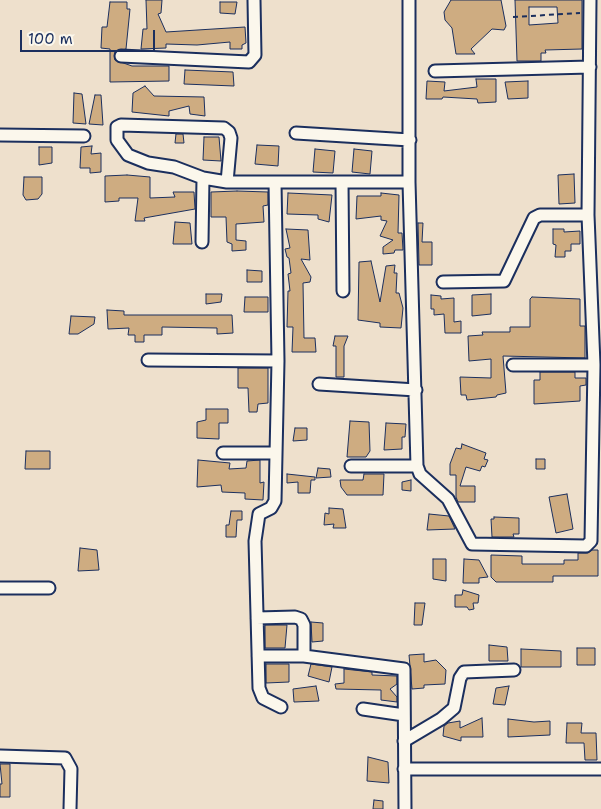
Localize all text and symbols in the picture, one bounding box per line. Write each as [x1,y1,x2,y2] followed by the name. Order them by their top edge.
[22,20,158,52] scale bar
[28,29,73,49] text: 100 m

